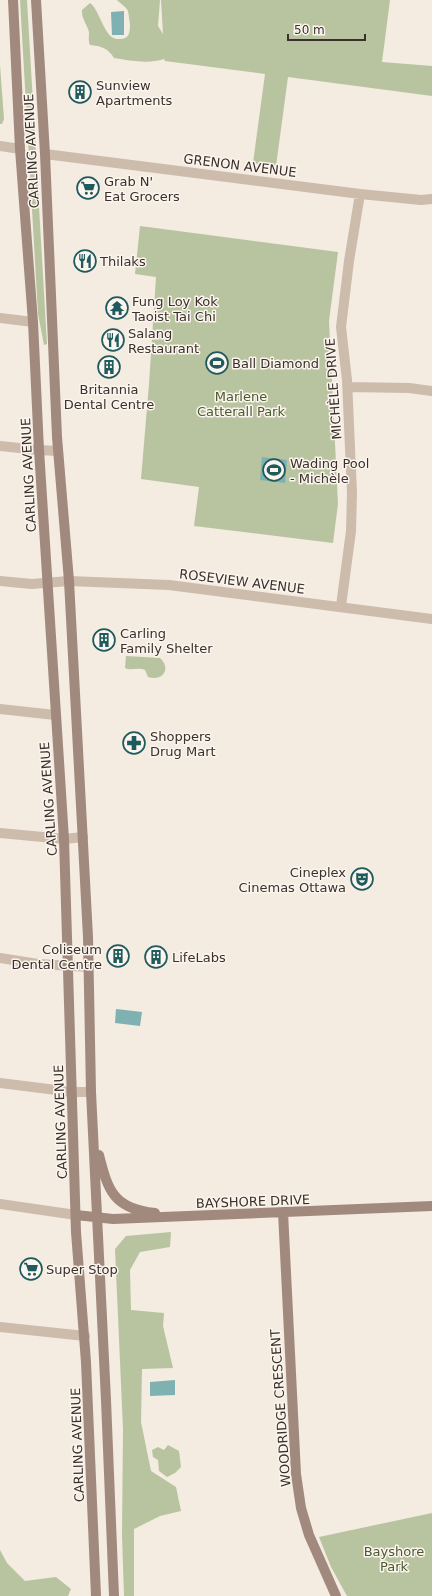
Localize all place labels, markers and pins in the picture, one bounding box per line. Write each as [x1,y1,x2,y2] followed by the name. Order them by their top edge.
[96,78,173,108] place label: Sunview Apartments
[67,79,93,105] building icon: Sunview Apartments
[104,174,180,204] place label: Grab N' Eat Grocers
[75,175,101,201] supermarket icon: Grab N' Eat Grocers
[72,248,98,274] restaurant icon: Thilaks
[99,254,146,269] place label: Thilaks
[131,294,218,324] place label: Fung Loy Kok Taoist Tai Chi
[104,295,130,321] temple icon: Fung Loy Kok Taoist Tai Chi
[128,326,199,356] place label: Salang Restaurant
[100,327,126,353] restaurant icon: Salang Restaurant
[204,350,230,376] sports icon: Ball Diamond
[96,354,122,380] building icon: Britannia Dental Centre
[232,356,319,371] place label: Ball Diamond
[64,382,154,412] place label: Britannia Dental Centre
[290,456,369,486] place label: Wading Pool - Michèle
[261,457,287,483] sports icon: Wading Pool - Michèle
[120,626,213,656] place label: Carling Family Shelter
[91,627,117,653] building icon: Carling Family Shelter
[150,729,216,759] place label: Shoppers Drug Mart
[121,730,147,756] pharmacy icon: Shoppers Drug Mart
[239,865,346,895] place label: Cineplex Cinemas Ottawa
[349,866,375,892] theatre icon: Cineplex Cinemas Ottawa
[11,942,102,972] place label: Coliseum Dental Centre
[105,943,131,969] building icon: Coliseum Dental Centre
[143,944,169,970] building icon: LifeLabs
[172,950,226,965] place label: LifeLabs
[18,1256,44,1282] supermarket icon: Super Stop
[46,1262,118,1277] place label: Super Stop

